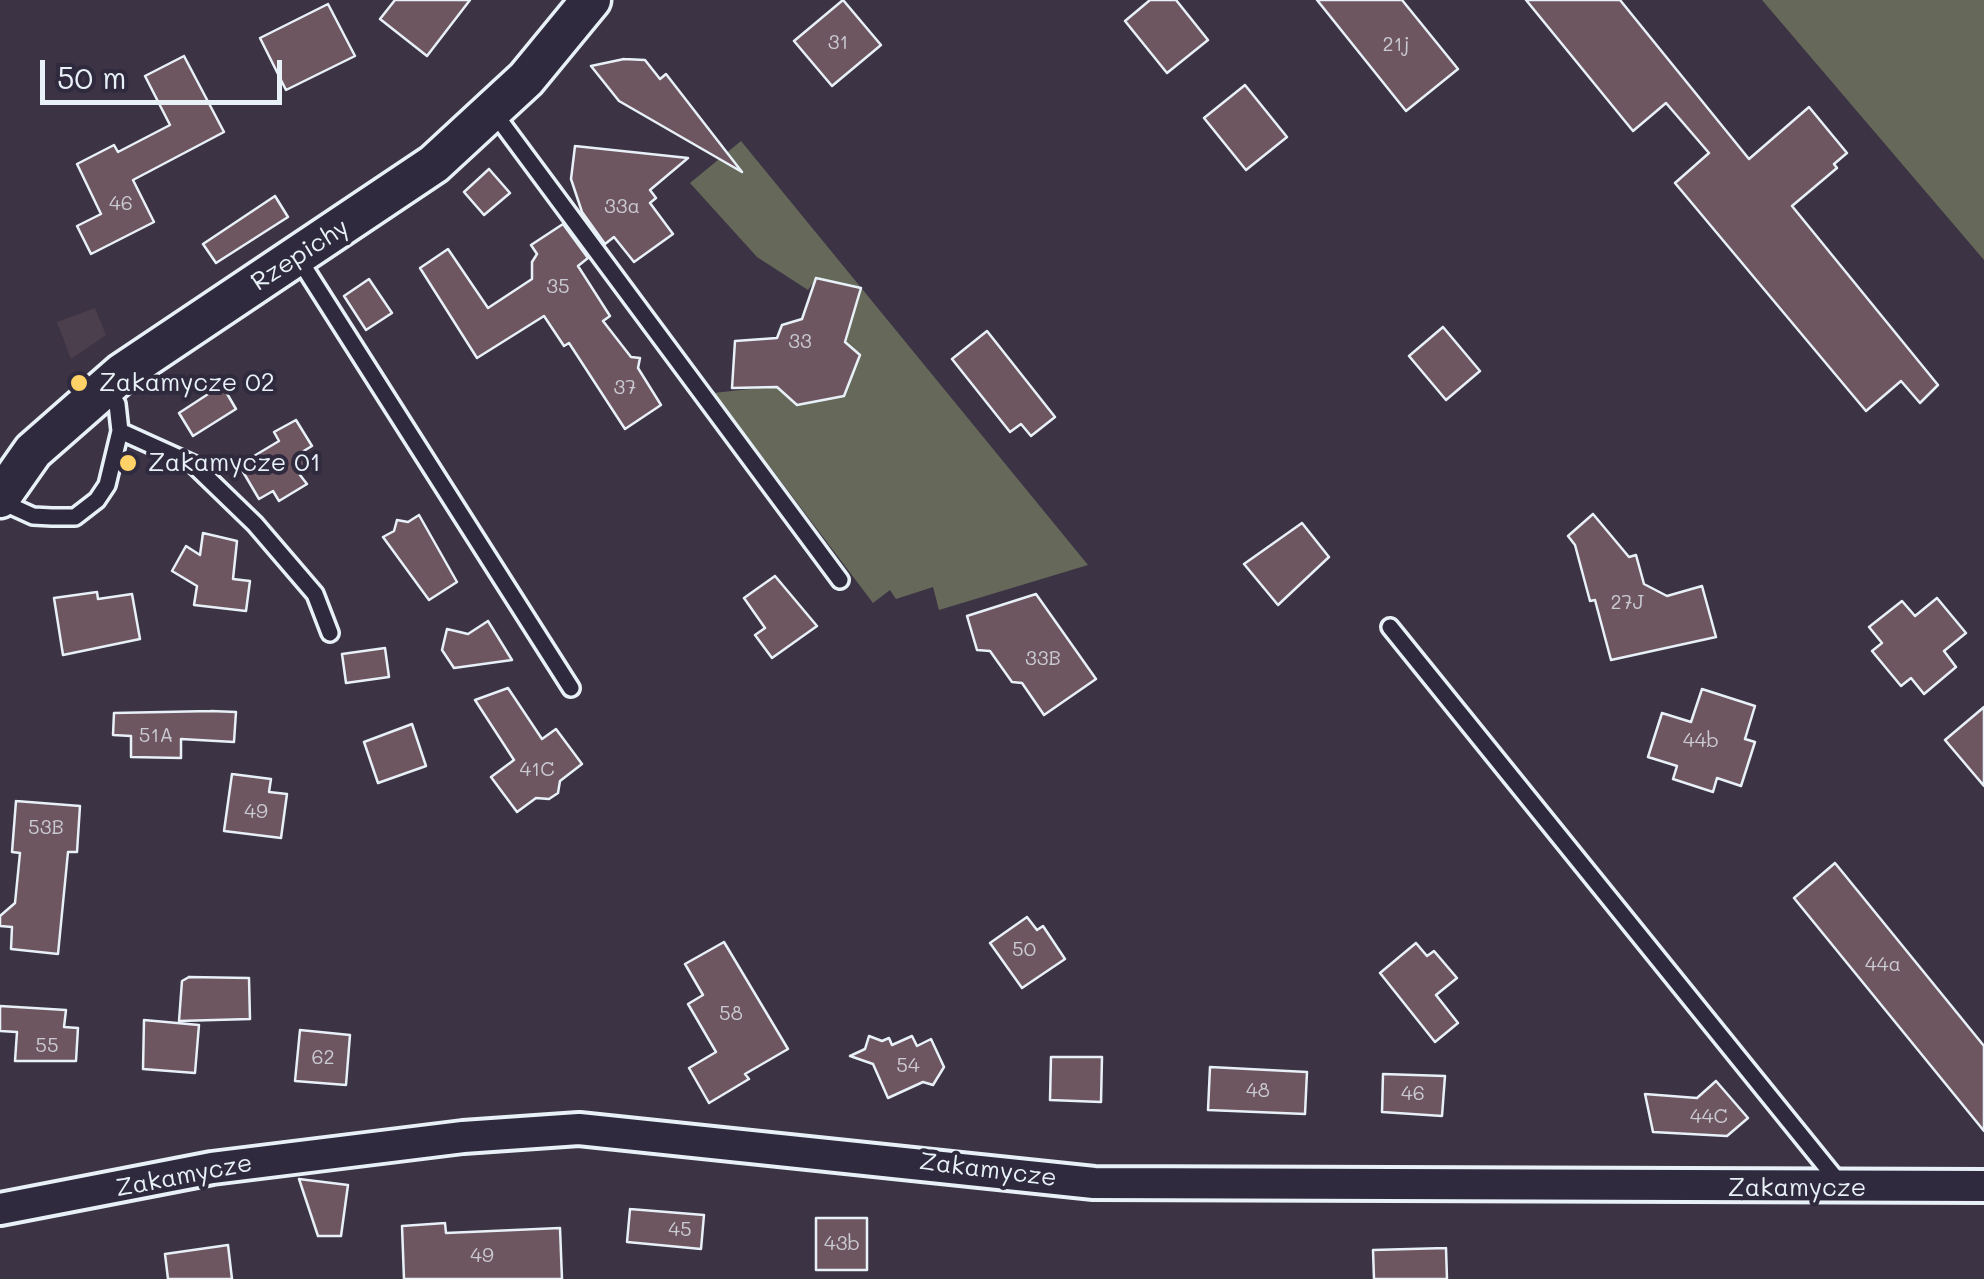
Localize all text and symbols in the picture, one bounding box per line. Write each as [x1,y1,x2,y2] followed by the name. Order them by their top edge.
[828,31,848,55] house number: 31
[1383,33,1409,57] house number: 21j
[45,40,288,102] scale bar
[57,57,127,97] text: 50 m
[109,192,133,216] house number: 46
[604,195,640,219] house number: 33a
[246,212,354,298] street label: Rzepichy
[546,275,570,299] house number: 35
[788,330,812,354] house number: 33
[99,368,275,398] place label: Zakamycze 02
[68,372,90,394] marker: Zakamycze 02
[614,376,636,400] house number: 37
[148,448,321,478] place label: Zakamycze 01
[117,452,139,474] marker: Zakamycze 01
[1610,591,1644,615] house number: 27J
[1025,647,1061,671] house number: 33B
[139,724,173,748] house number: 51A
[1683,729,1719,753] house number: 44b
[520,758,554,782] house number: 41C
[244,800,268,824] house number: 49
[28,816,64,840] house number: 53B
[1012,938,1036,962] house number: 50
[1865,953,1901,977] house number: 44a
[719,1002,743,1026] house number: 58
[35,1034,59,1058] house number: 55
[311,1046,335,1070] house number: 62
[896,1054,920,1078] house number: 54
[1246,1079,1270,1103] house number: 48
[1401,1082,1425,1106] house number: 46
[1690,1105,1728,1129] house number: 44C
[918,1147,1058,1193] street label: Zakamycze
[113,1148,255,1204] street label: Zakamycze
[1728,1173,1866,1203] street label: Zakamycze
[668,1218,692,1242] house number: 45
[824,1232,860,1256] house number: 43b
[470,1244,494,1268] house number: 49

